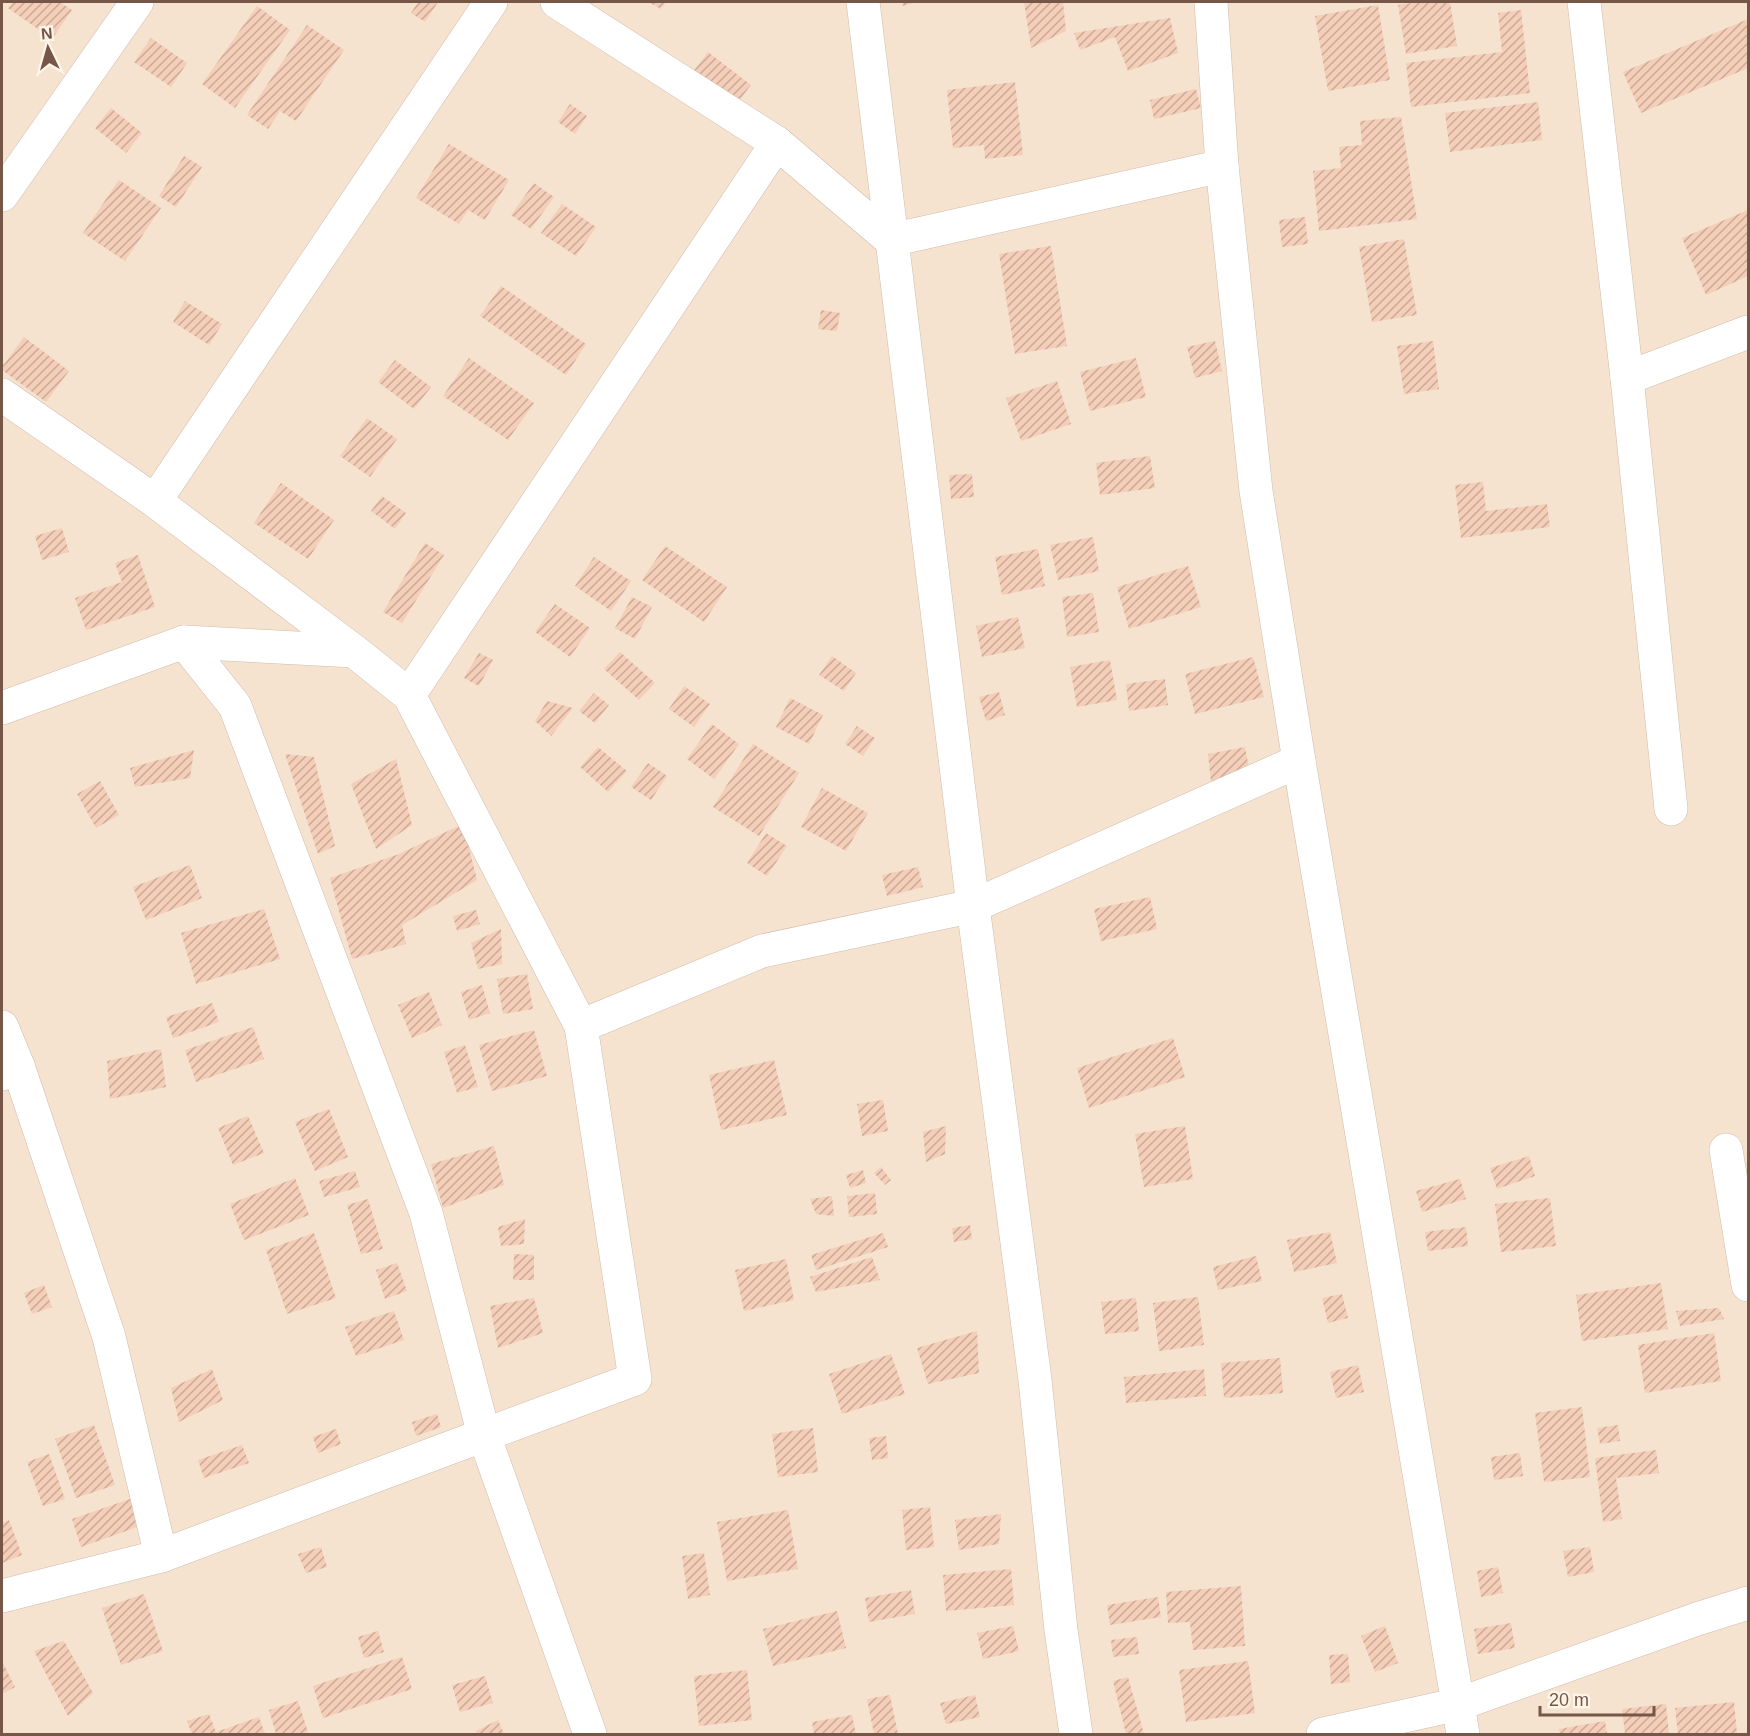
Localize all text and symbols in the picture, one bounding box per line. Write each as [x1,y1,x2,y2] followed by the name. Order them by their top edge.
[18,18,78,78] north arrow
[40,25,53,43] text: N
[1540,1679,1654,1717] scale bar
[1549,1690,1589,1710] text: 20 m

